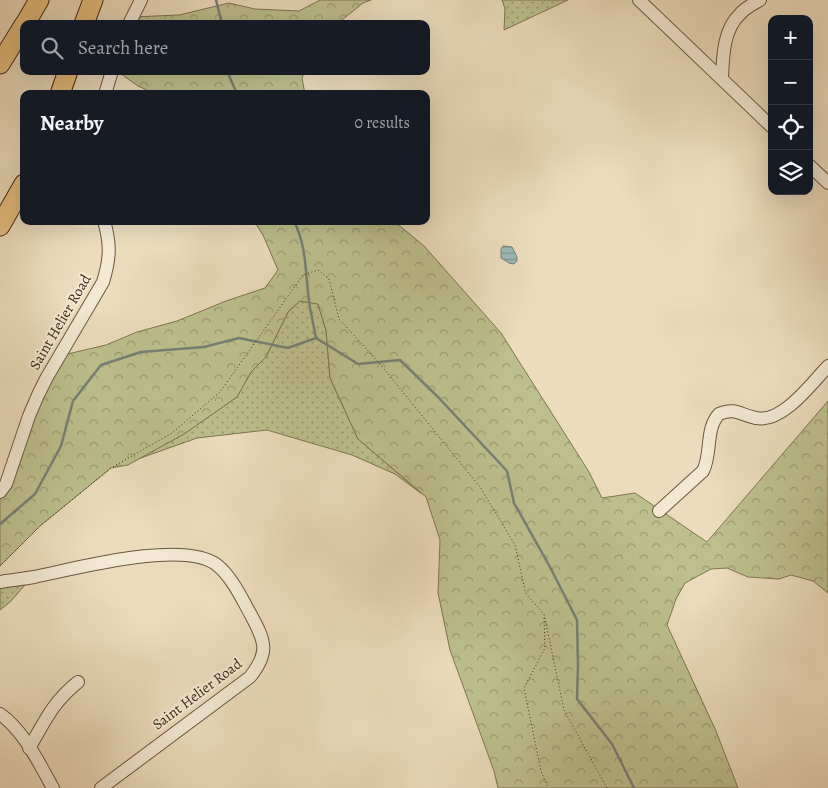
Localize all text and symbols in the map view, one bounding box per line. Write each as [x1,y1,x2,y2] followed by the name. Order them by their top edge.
[768,15,813,195] map controls
[768,15,813,60] button: +
[20,20,430,75] search box
[38,34,66,62] icon: search
[78,35,168,61] text: Search here
[768,60,813,105] button: −
[768,105,813,150] button: locate
[40,109,103,137] text: Nearby
[354,112,410,134] text: 0 results
[768,150,813,195] button: layers
[25,270,96,373] street label: Saint Helier Road
[148,653,247,734] street label: Saint Helier Road

